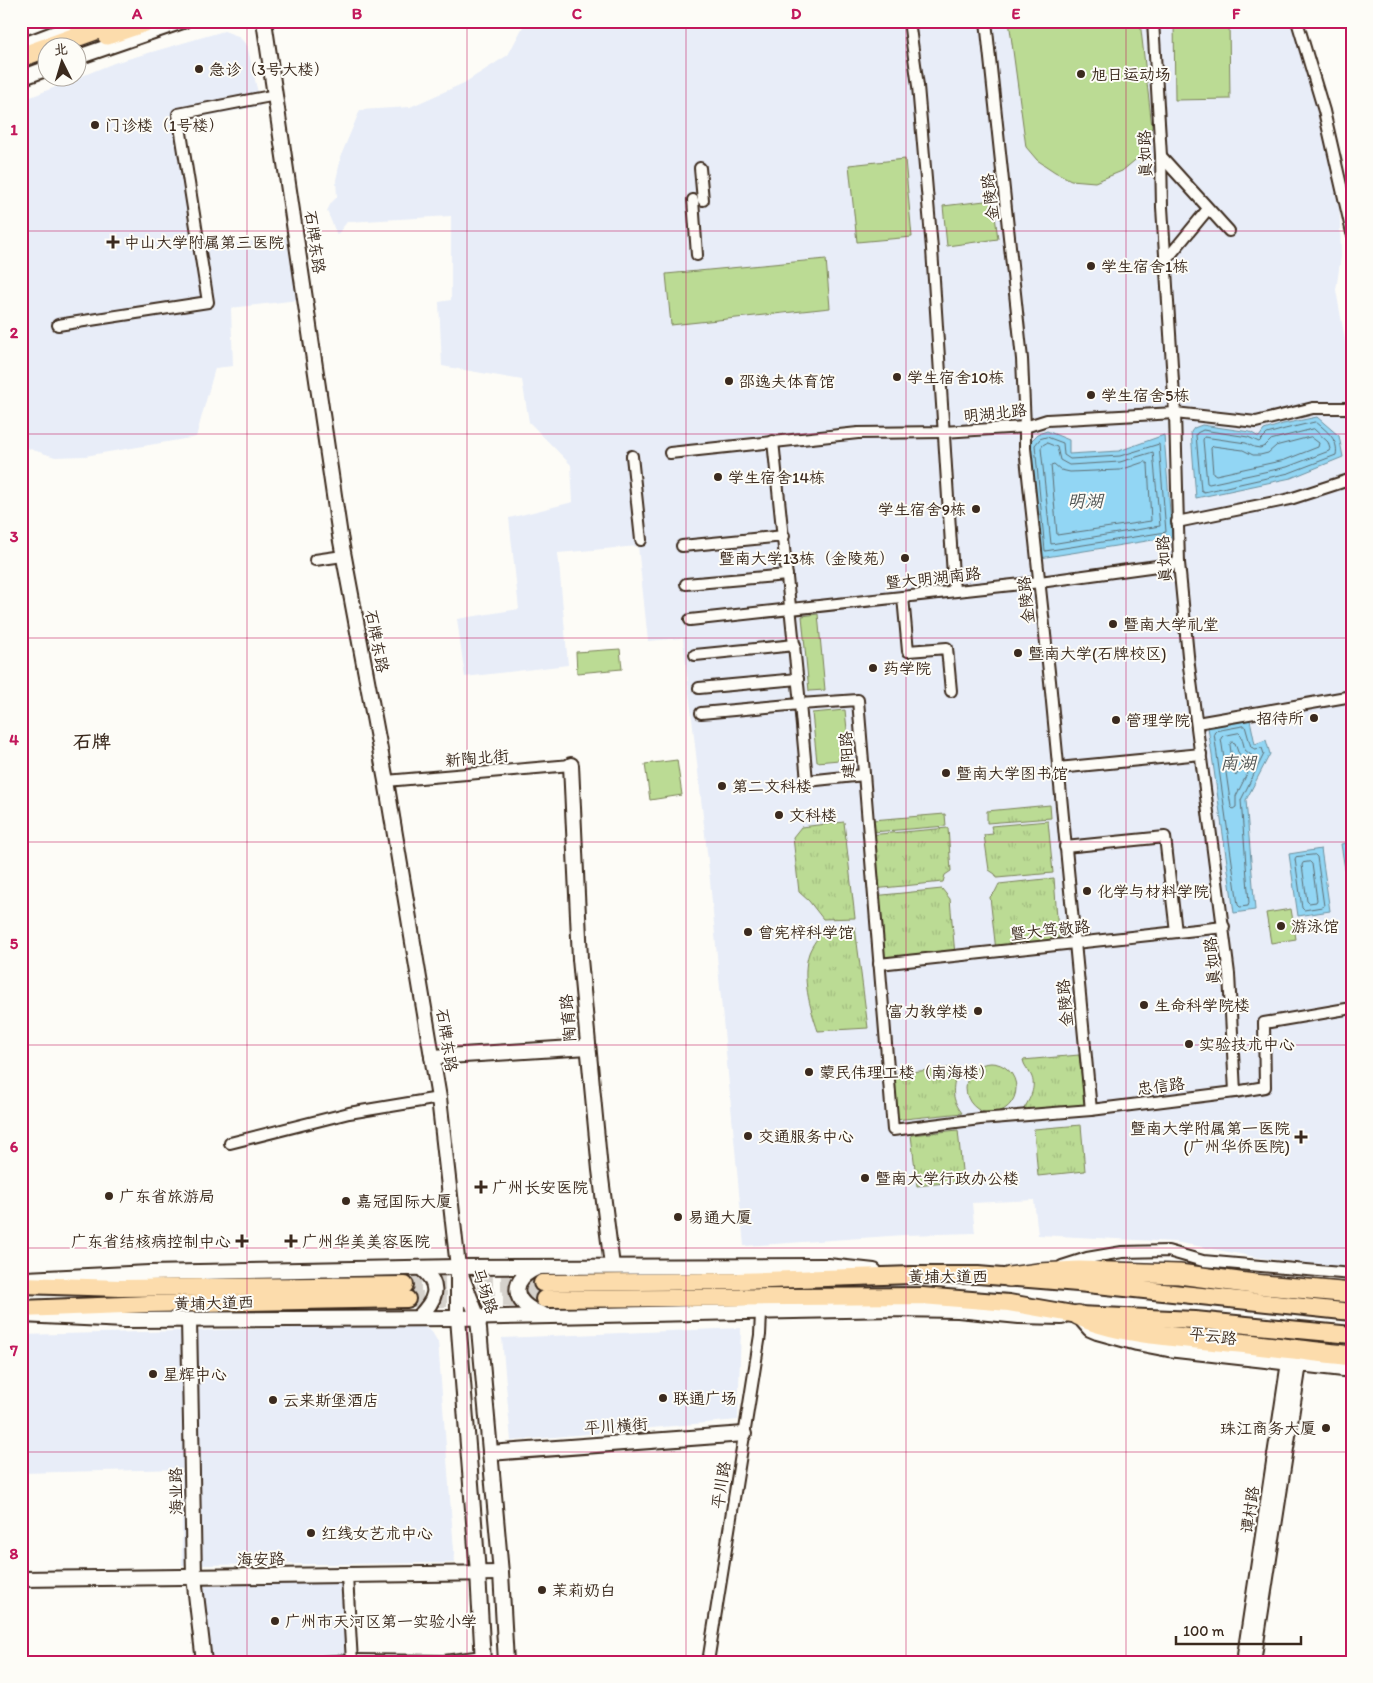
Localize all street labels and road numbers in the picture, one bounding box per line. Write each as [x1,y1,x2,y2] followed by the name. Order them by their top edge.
[1135,130,1155,178] street label: 真如路
[978,172,1002,222] street label: 金陵路
[301,209,329,275] street label: 石牌东路
[962,400,1028,426] street label: 明湖北路
[1153,534,1175,584] street label: 真如路
[884,564,982,592] street label: 暨大明湖南路
[1014,575,1038,625] street label: 金陵路
[362,608,392,674] street label: 石牌东路
[836,730,858,780] street label: 建阳路
[444,746,510,770] street label: 新陶北街
[1009,916,1091,944] street label: 暨大笃敬路
[1200,936,1224,986] street label: 真如路
[1053,978,1077,1028] street label: 金陵路
[556,993,580,1043] street label: 陶育路
[433,1007,461,1073] street label: 石牌东路
[1136,1074,1186,1098] street label: 忠信路
[468,1265,502,1317] street label: 马场路
[908,1267,988,1286] street label: 黄埔大道西
[174,1293,254,1313] street label: 黄埔大道西
[1188,1324,1238,1348] street label: 平云路
[583,1414,649,1438] street label: 平川横街
[708,1460,734,1510] street label: 平川路
[166,1467,186,1515] street label: 海业路
[1237,1485,1263,1535] street label: 谭村路
[237,1549,285,1569] street label: 海安路

